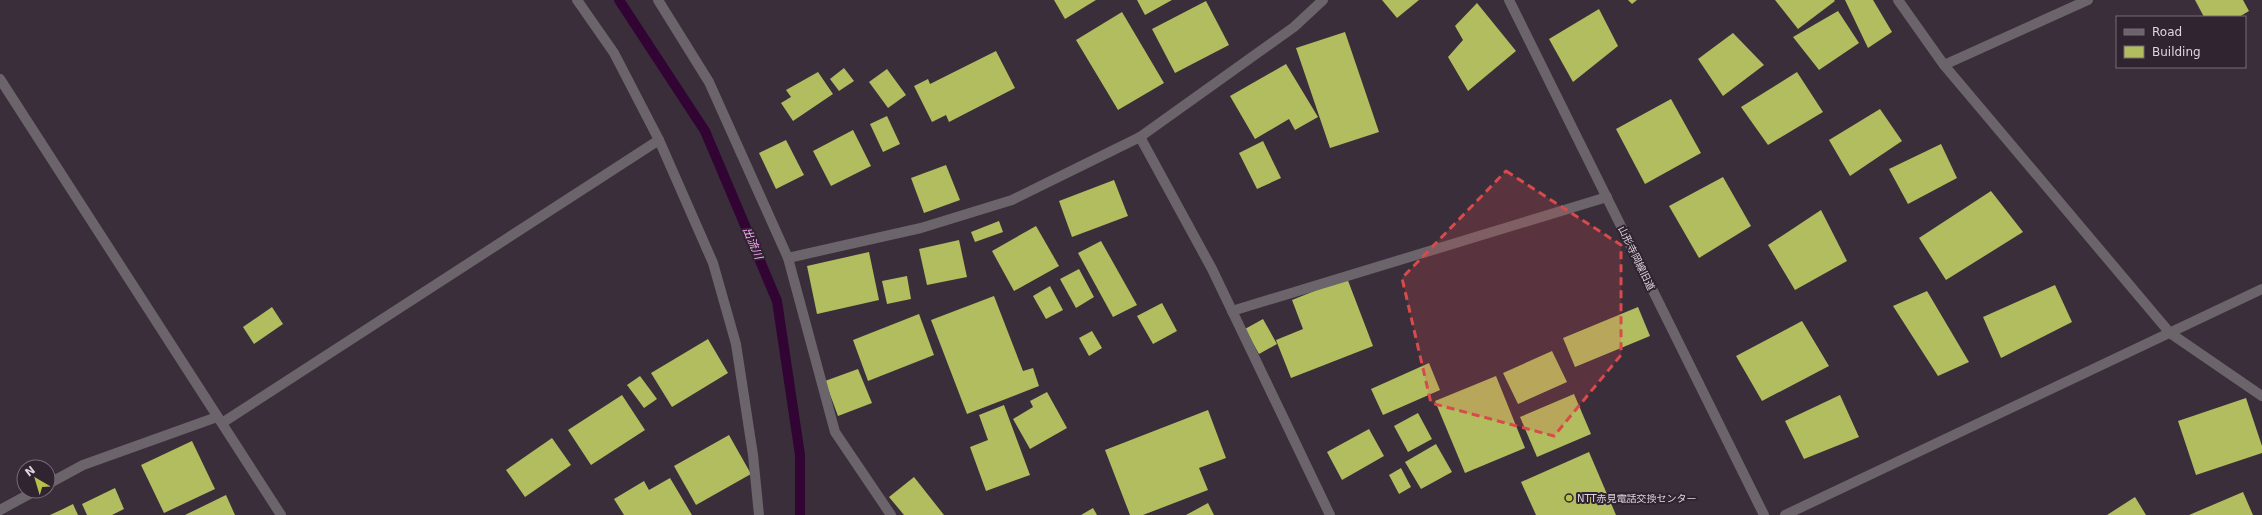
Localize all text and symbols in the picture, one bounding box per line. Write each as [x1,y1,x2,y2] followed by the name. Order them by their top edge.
[2116,16,2246,68] legend
[2152,25,2182,39] text: Road
[2152,45,2201,59] text: Building
[1616,224,1657,292] street label: 山形寺岡線旧道
[740,225,765,262] water label: 出流川
[16,459,56,499] north arrow
[23,464,38,479] text: N
[1564,493,1574,503] marker: NTT赤見電話交換センター
[1577,493,1697,504] place label: NTT赤見電話交換センター

